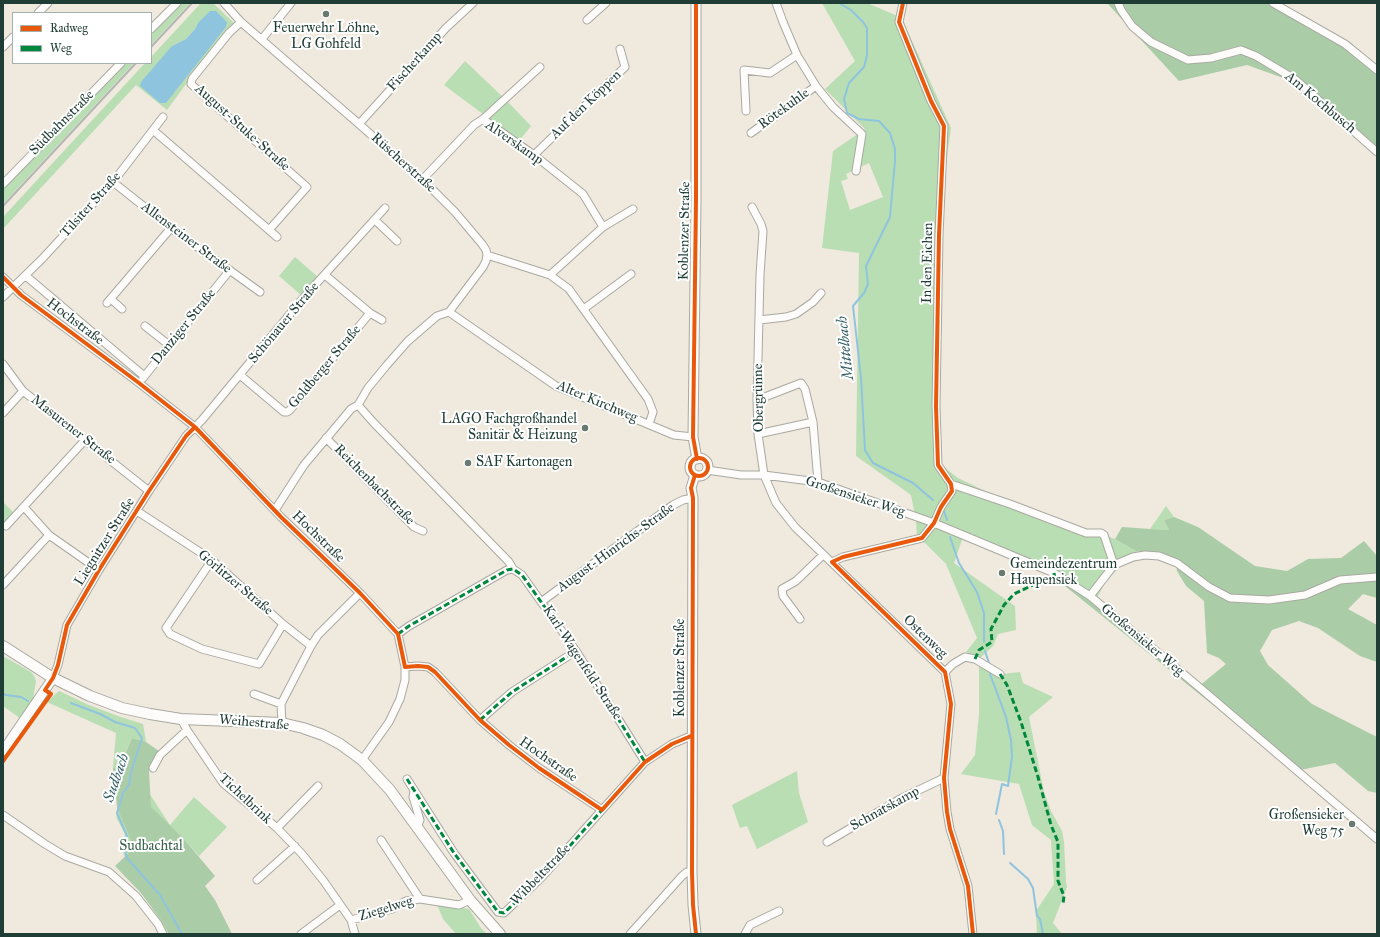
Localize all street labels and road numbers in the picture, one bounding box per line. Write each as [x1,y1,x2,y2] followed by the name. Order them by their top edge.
[384,29,446,95] street label: Fischerkamp
[547,67,625,143] street label: Auf den Köppen
[1281,68,1359,138] street label: Am Kochbusch
[191,81,293,175] street label: August-Stuke-Straße
[755,85,813,133] street label: Rötekuhle
[26,87,98,159] street label: Südbahnstraße
[482,117,546,169] street label: Alverskamp
[367,130,439,196] street label: Rüscherstraße
[57,169,125,241] street label: Tilsiter Straße
[676,182,694,280] street label: Koblenzer Straße
[137,198,235,278] street label: Allensteiner Straße
[919,222,937,304] street label: In den Eichen
[245,279,323,367] street label: Schönauer Straße
[148,286,220,368] street label: Danziger Straße
[43,295,107,349] street label: Hochstraße
[285,322,365,412] street label: Goldberger Straße
[750,363,768,433] street label: Obergrünne
[554,377,640,427] street label: Alter Kirchweg
[27,392,119,468] street label: Masurener Straße
[330,441,418,529] street label: Reichenbachstraße
[803,473,907,521] street label: Großensieker Weg
[71,495,139,589] street label: Liegnitzer Straße
[554,500,678,596] street label: August-Hinrichs-Straße
[288,508,348,566] street label: Hochstraße
[194,547,276,619] street label: Görlitzer Straße
[1097,600,1187,680] street label: Großensieker Weg
[539,603,625,723] street label: Karl-Wagenfeld-Straße
[899,612,951,662] street label: Ostenweg
[673,619,689,717] street label: Koblenzer Straße
[218,712,290,734] street label: Weihestraße
[516,734,580,786] street label: Hochstraße
[215,770,275,828] street label: Tichelbrink
[848,783,922,835] street label: Schnatskamp
[507,841,575,909] street label: Wibbeltstraße
[357,893,415,925] street label: Ziegelweg

